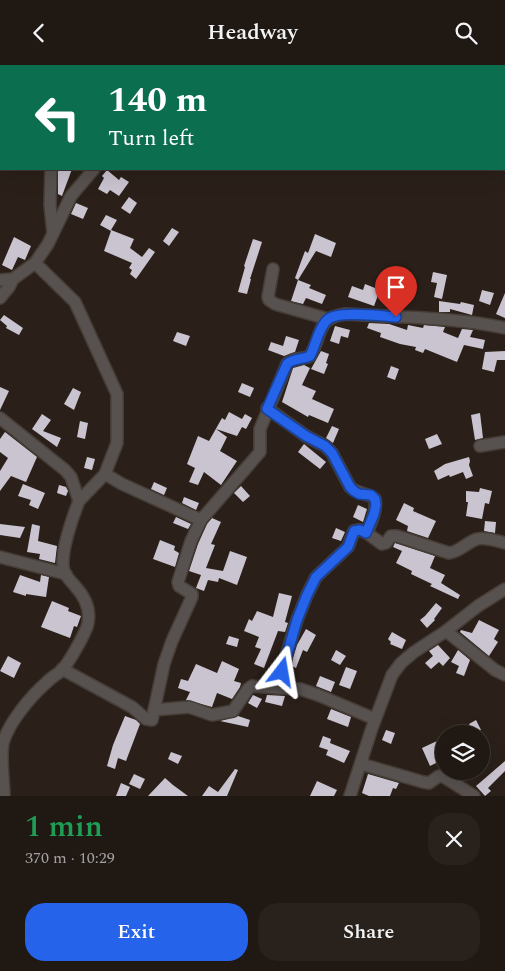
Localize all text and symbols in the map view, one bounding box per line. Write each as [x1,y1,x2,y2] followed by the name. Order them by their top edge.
[207,16,298,49] text: Headway
[25,19,53,47] icon: back
[452,19,480,47] icon: search
[108,74,207,127] text: 140 m
[25,85,90,150] icon: left
[108,122,194,155] text: Turn left
[375,266,417,317] pin
[382,273,410,301] icon: arrive
[255,645,307,697] position arrow
[435,725,490,780] map controls
[435,725,490,780] button: layers
[25,804,103,850] text: 1 min
[428,813,480,865] button: close
[25,846,115,870] text: 370 m · 10:29
[25,903,248,961] button: Exit
[258,903,480,961] button: Share

